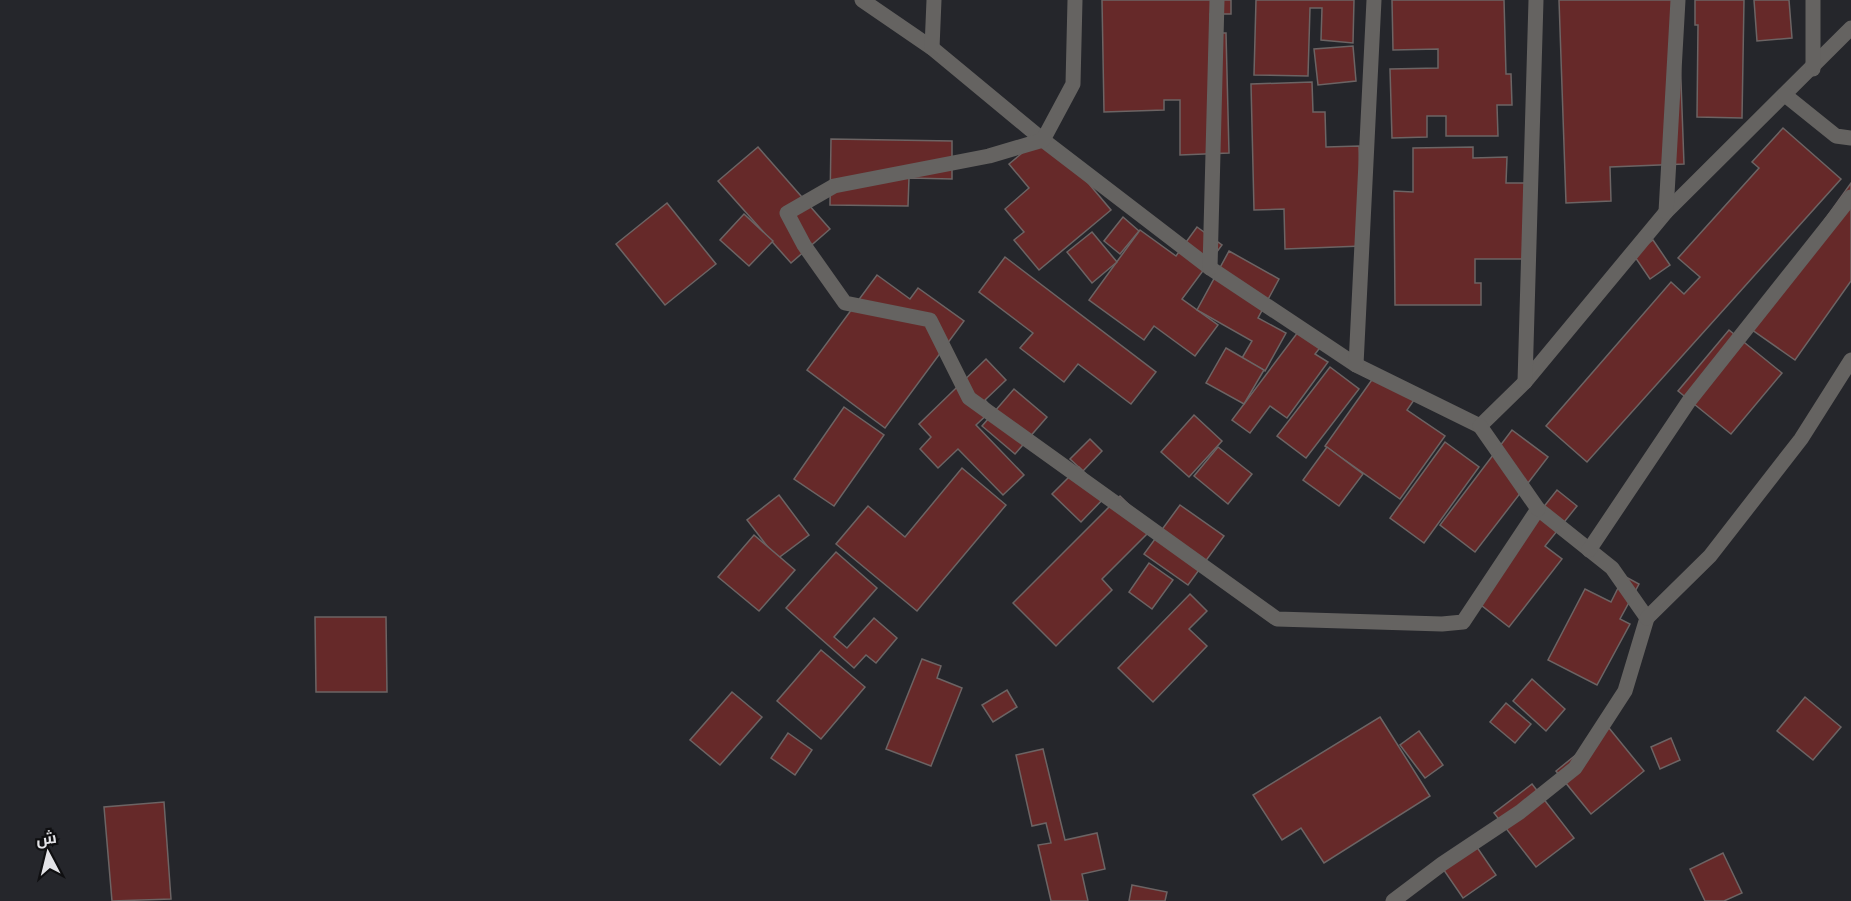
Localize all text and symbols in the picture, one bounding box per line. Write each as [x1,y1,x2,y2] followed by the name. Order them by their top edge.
[18,823,78,883] north arrow
[35,827,58,849] text: ش

